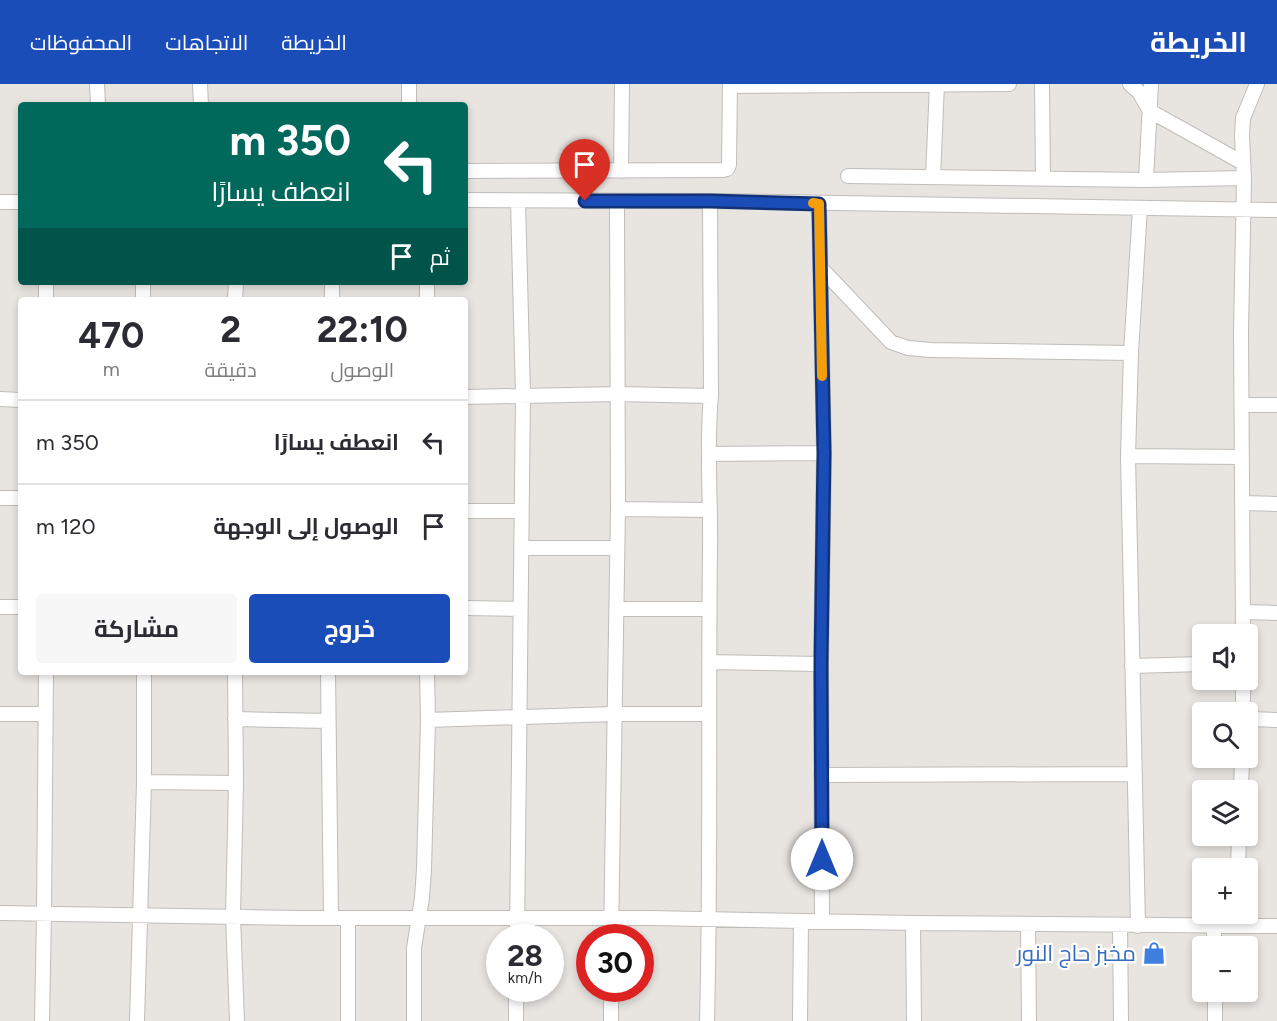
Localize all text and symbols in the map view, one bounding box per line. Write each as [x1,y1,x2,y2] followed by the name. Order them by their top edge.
[1150,25,1247,59] text: الخريطة
[30,30,132,55] text: المحفوظات
[165,30,248,55] text: الاتجاهات
[281,30,347,55] text: الخريطة
[229,115,351,166] text: 350 m
[372,126,450,204] icon: left
[559,139,610,201] pin
[568,148,601,181] icon: arrive
[211,175,351,208] text: انعطف يسارًا
[385,240,418,273] icon: arrive
[430,244,450,271] text: ثم
[220,308,241,351] text: 2
[317,308,408,351] text: 22:10
[78,314,144,357] text: 470
[103,357,120,381] text: m
[205,358,257,382] text: دقيقة
[330,358,394,382] text: الوصول
[417,426,450,459] icon: left
[36,429,99,456] text: 350 m
[274,429,399,456] text: انعطف يسارًا
[417,510,450,543] icon: arrive
[36,513,96,540] text: 120 m
[213,513,399,540] text: الوصول إلى الوجهة
[36,594,237,663] button: مشاركة
[249,594,450,663] button: خروج
[1192,624,1258,1002] map controls
[1192,624,1258,690] button: sound
[1192,702,1258,768] button: search
[1192,780,1258,846] button: layers
[790,827,854,891] position arrow
[1192,858,1258,924] button: +
[576,924,654,1002] speed limit sign: 30
[1192,936,1258,1002] button: −
[507,937,543,974] text: 28
[1014,940,1136,968] place label: مخبز حاج النور
[1141,940,1167,966] shop icon: مخبز حاج النور
[508,969,542,987] text: km/h

